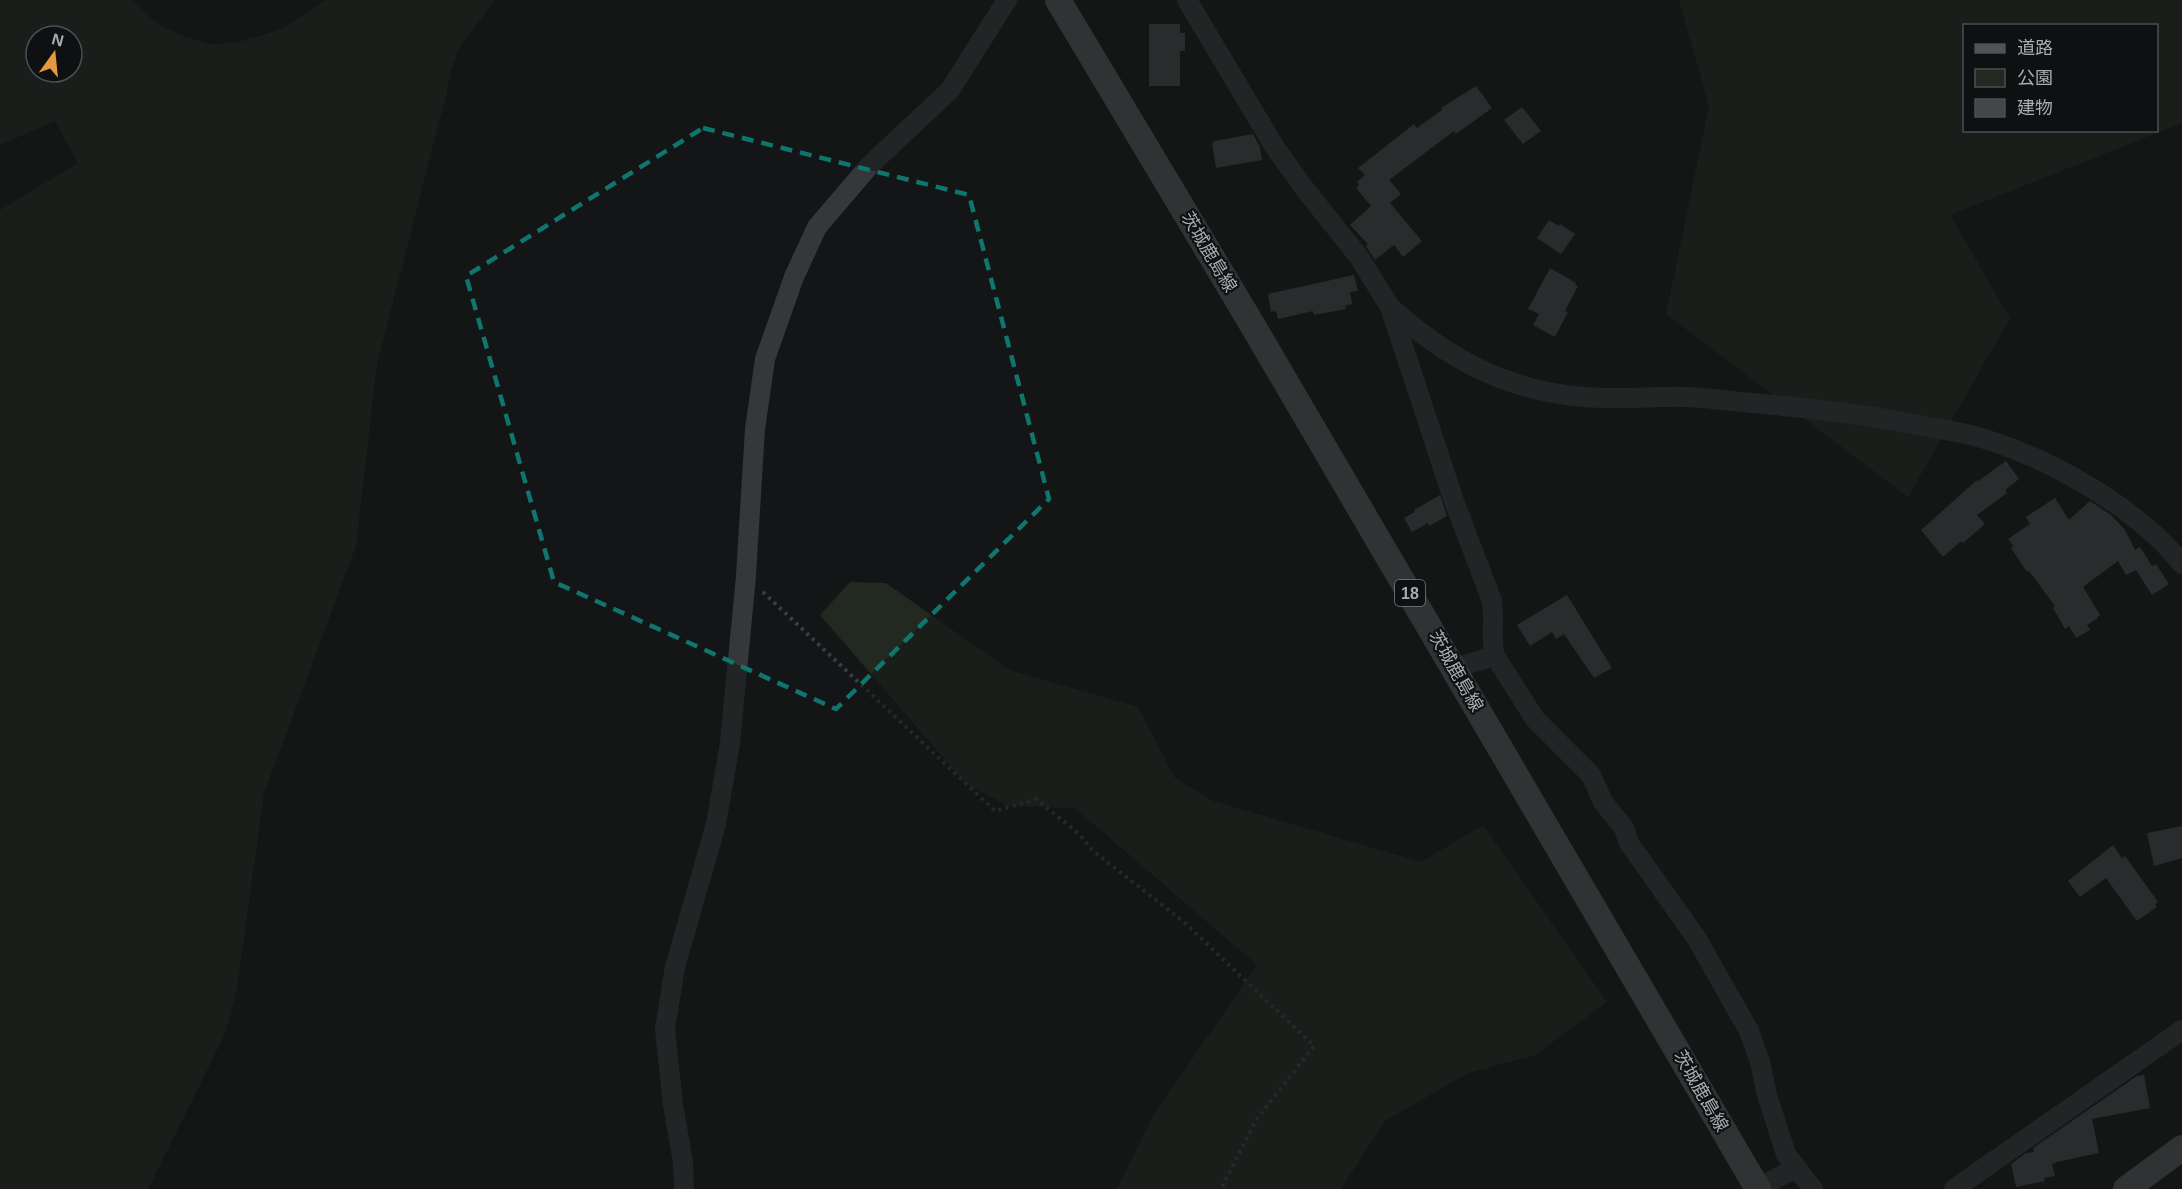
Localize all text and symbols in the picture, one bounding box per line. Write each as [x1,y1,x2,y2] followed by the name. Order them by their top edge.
[24,24,84,84] north arrow
[1963,24,2158,132] legend
[50,30,66,50] text: N
[2017,38,2053,58] text: 道路
[2017,68,2053,88] text: 公園
[2017,98,2053,118] text: 建物
[1177,208,1241,296] street label: 茨城鹿島線
[1395,580,1425,606] road number: 18
[1425,627,1487,715] street label: 茨城鹿島線
[1670,1047,1732,1135] street label: 茨城鹿島線

